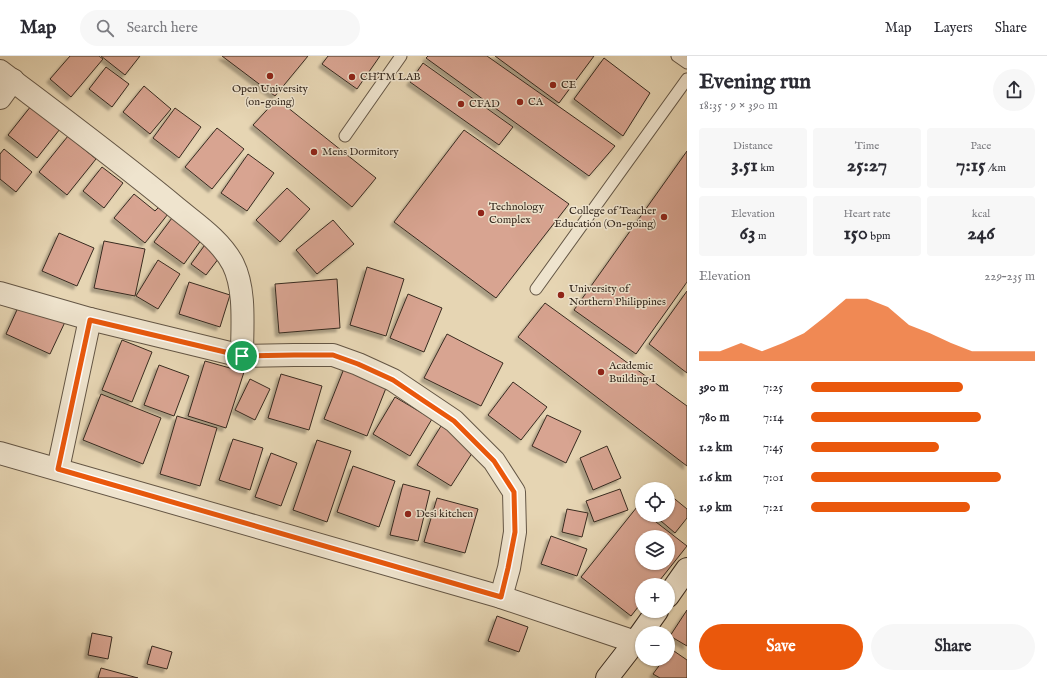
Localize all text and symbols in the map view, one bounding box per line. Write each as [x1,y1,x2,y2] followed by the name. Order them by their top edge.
[80,10,360,46] search box
[20,16,56,40] text: Map
[94,17,116,39] icon: search
[126,18,198,37] text: Search here
[885,19,912,37] text: Map
[934,19,973,37] text: Layers
[995,19,1027,37] text: Share
[699,68,811,96] text: Evening run
[993,69,1035,111] button: share
[360,70,421,84] place label: CHTM LAB
[265,71,275,81] marker: Open University (on-going)
[347,72,357,82] marker: CHTM LAB
[561,78,577,92] place label: CE
[548,80,558,90] marker: CE
[232,82,309,109] place label: Open University (on-going)
[528,95,544,109] place label: CA
[469,97,500,111] place label: CFAD
[515,97,525,107] marker: CA
[699,97,778,114] text: 18:35 · 9 × 390 m
[456,99,466,109] marker: CFAD
[733,139,773,153] text: Distance
[855,139,879,153] text: Time
[971,139,991,153] text: Pace
[322,145,399,159] place label: Mens Dormitory
[309,147,319,157] marker: Mens Dormitory
[731,153,758,178] text: 3.51
[847,153,887,178] text: 25:27
[956,153,985,178] text: 7:15
[758,161,775,175] text: km
[985,161,1006,175] text: /km
[489,200,545,227] place label: Technology Complex
[554,204,656,231] place label: College of Teacher Education (On-going)
[731,207,775,221] text: Elevation
[844,207,890,221] text: Heart rate
[972,207,990,221] text: kcal
[476,208,486,218] marker: Technology Complex
[659,212,669,222] marker: College of Teacher Education (On-going)
[740,221,756,246] text: 63
[843,221,868,246] text: 150
[967,221,995,246] text: 246
[756,229,766,243] text: m
[868,229,891,243] text: bpm
[699,268,751,285] text: Elevation
[984,268,1035,285] text: 229–235 m
[569,282,666,309] place label: University of Northern Philippines
[556,290,566,300] marker: University of Northern Philippines
[225,339,259,373] pin
[231,345,253,367] icon: arrive
[608,359,656,386] place label: Academic Building I
[596,367,606,377] marker: Academic Building I
[699,379,729,396] text: 390 m
[763,379,783,396] text: 7:25
[699,409,729,426] text: 780 m
[763,409,784,426] text: 7:14
[699,439,733,456] text: 1.2 km
[763,439,784,456] text: 7:45
[699,469,732,486] text: 1.6 km
[763,469,784,486] text: 7:01
[635,482,675,666] map controls
[635,482,675,522] button: locate
[699,499,732,516] text: 1.9 km
[763,499,783,516] text: 7:21
[416,507,473,521] place label: Desi kitchen
[403,509,413,519] marker: Desi kitchen
[635,530,675,570] button: layers
[635,578,675,618] button: +
[699,624,863,670] button: Save
[871,624,1035,670] button: Share
[635,626,675,666] button: −

